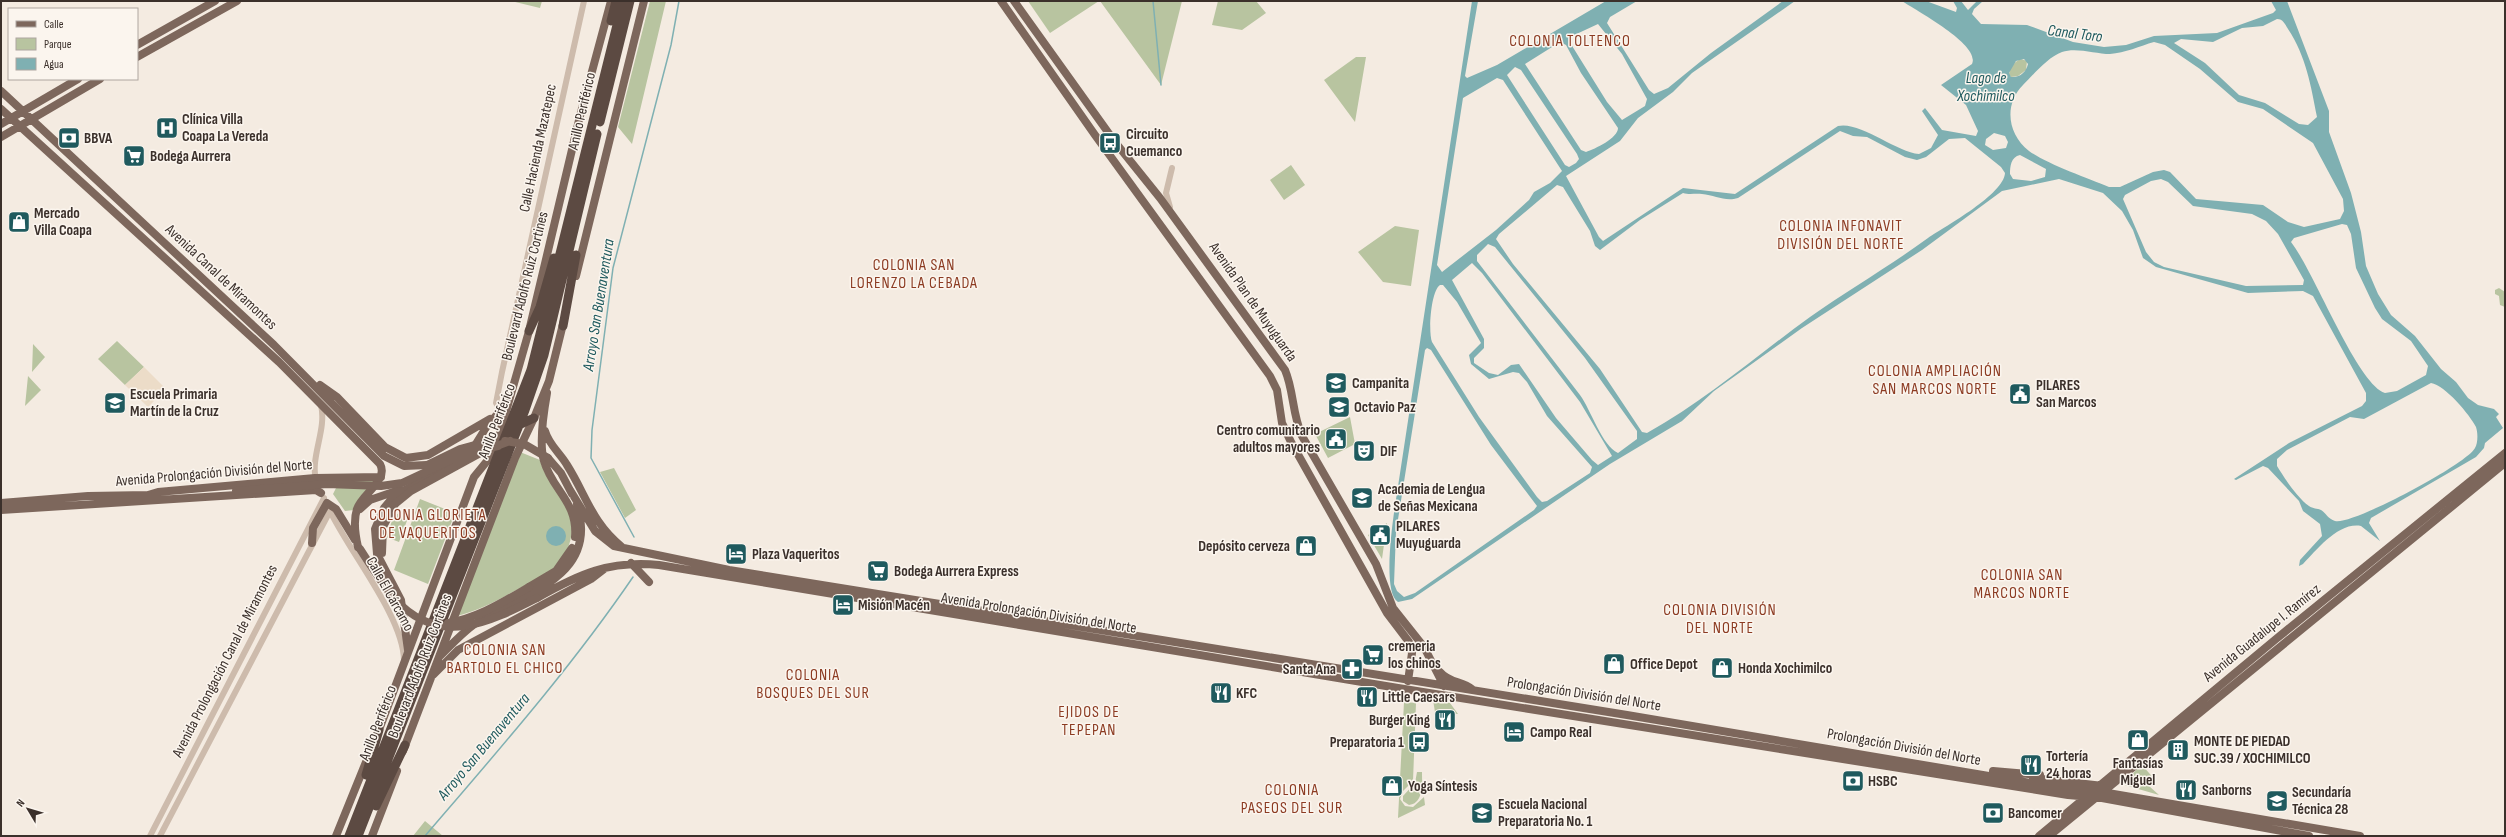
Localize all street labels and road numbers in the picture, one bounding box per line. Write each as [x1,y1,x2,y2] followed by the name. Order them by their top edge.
[564,70,600,153] street label: Anillo Periférico
[515,82,561,214] street label: Calle Hacienda Mazatepec
[497,210,553,362] street label: Boulevard Adolfo Ruiz Cortines
[160,220,281,334] street label: Avenida Canal de Miramontes
[1204,238,1301,366] street label: Avenida Plan de Muyuguarda
[474,381,520,462] street label: Anillo Periférico
[114,455,313,491] street label: Avenida Prolongación División del Norte
[362,553,418,635] street label: Calle El Cárcamo
[168,562,282,761] street label: Avenida Prolongación Canal de Miramontes
[2199,579,2325,687] street label: Avenida Guadalupe I. Ramírez
[939,588,1138,638] street label: Avenida Prolongación División del Norte
[384,591,456,741] street label: Boulevard Adolfo Ruiz Cortines
[1506,672,1662,716] street label: Prolongación División del Norte
[355,683,401,764] street label: Anillo Periférico
[1826,724,1982,770] street label: Prolongación División del Norte

